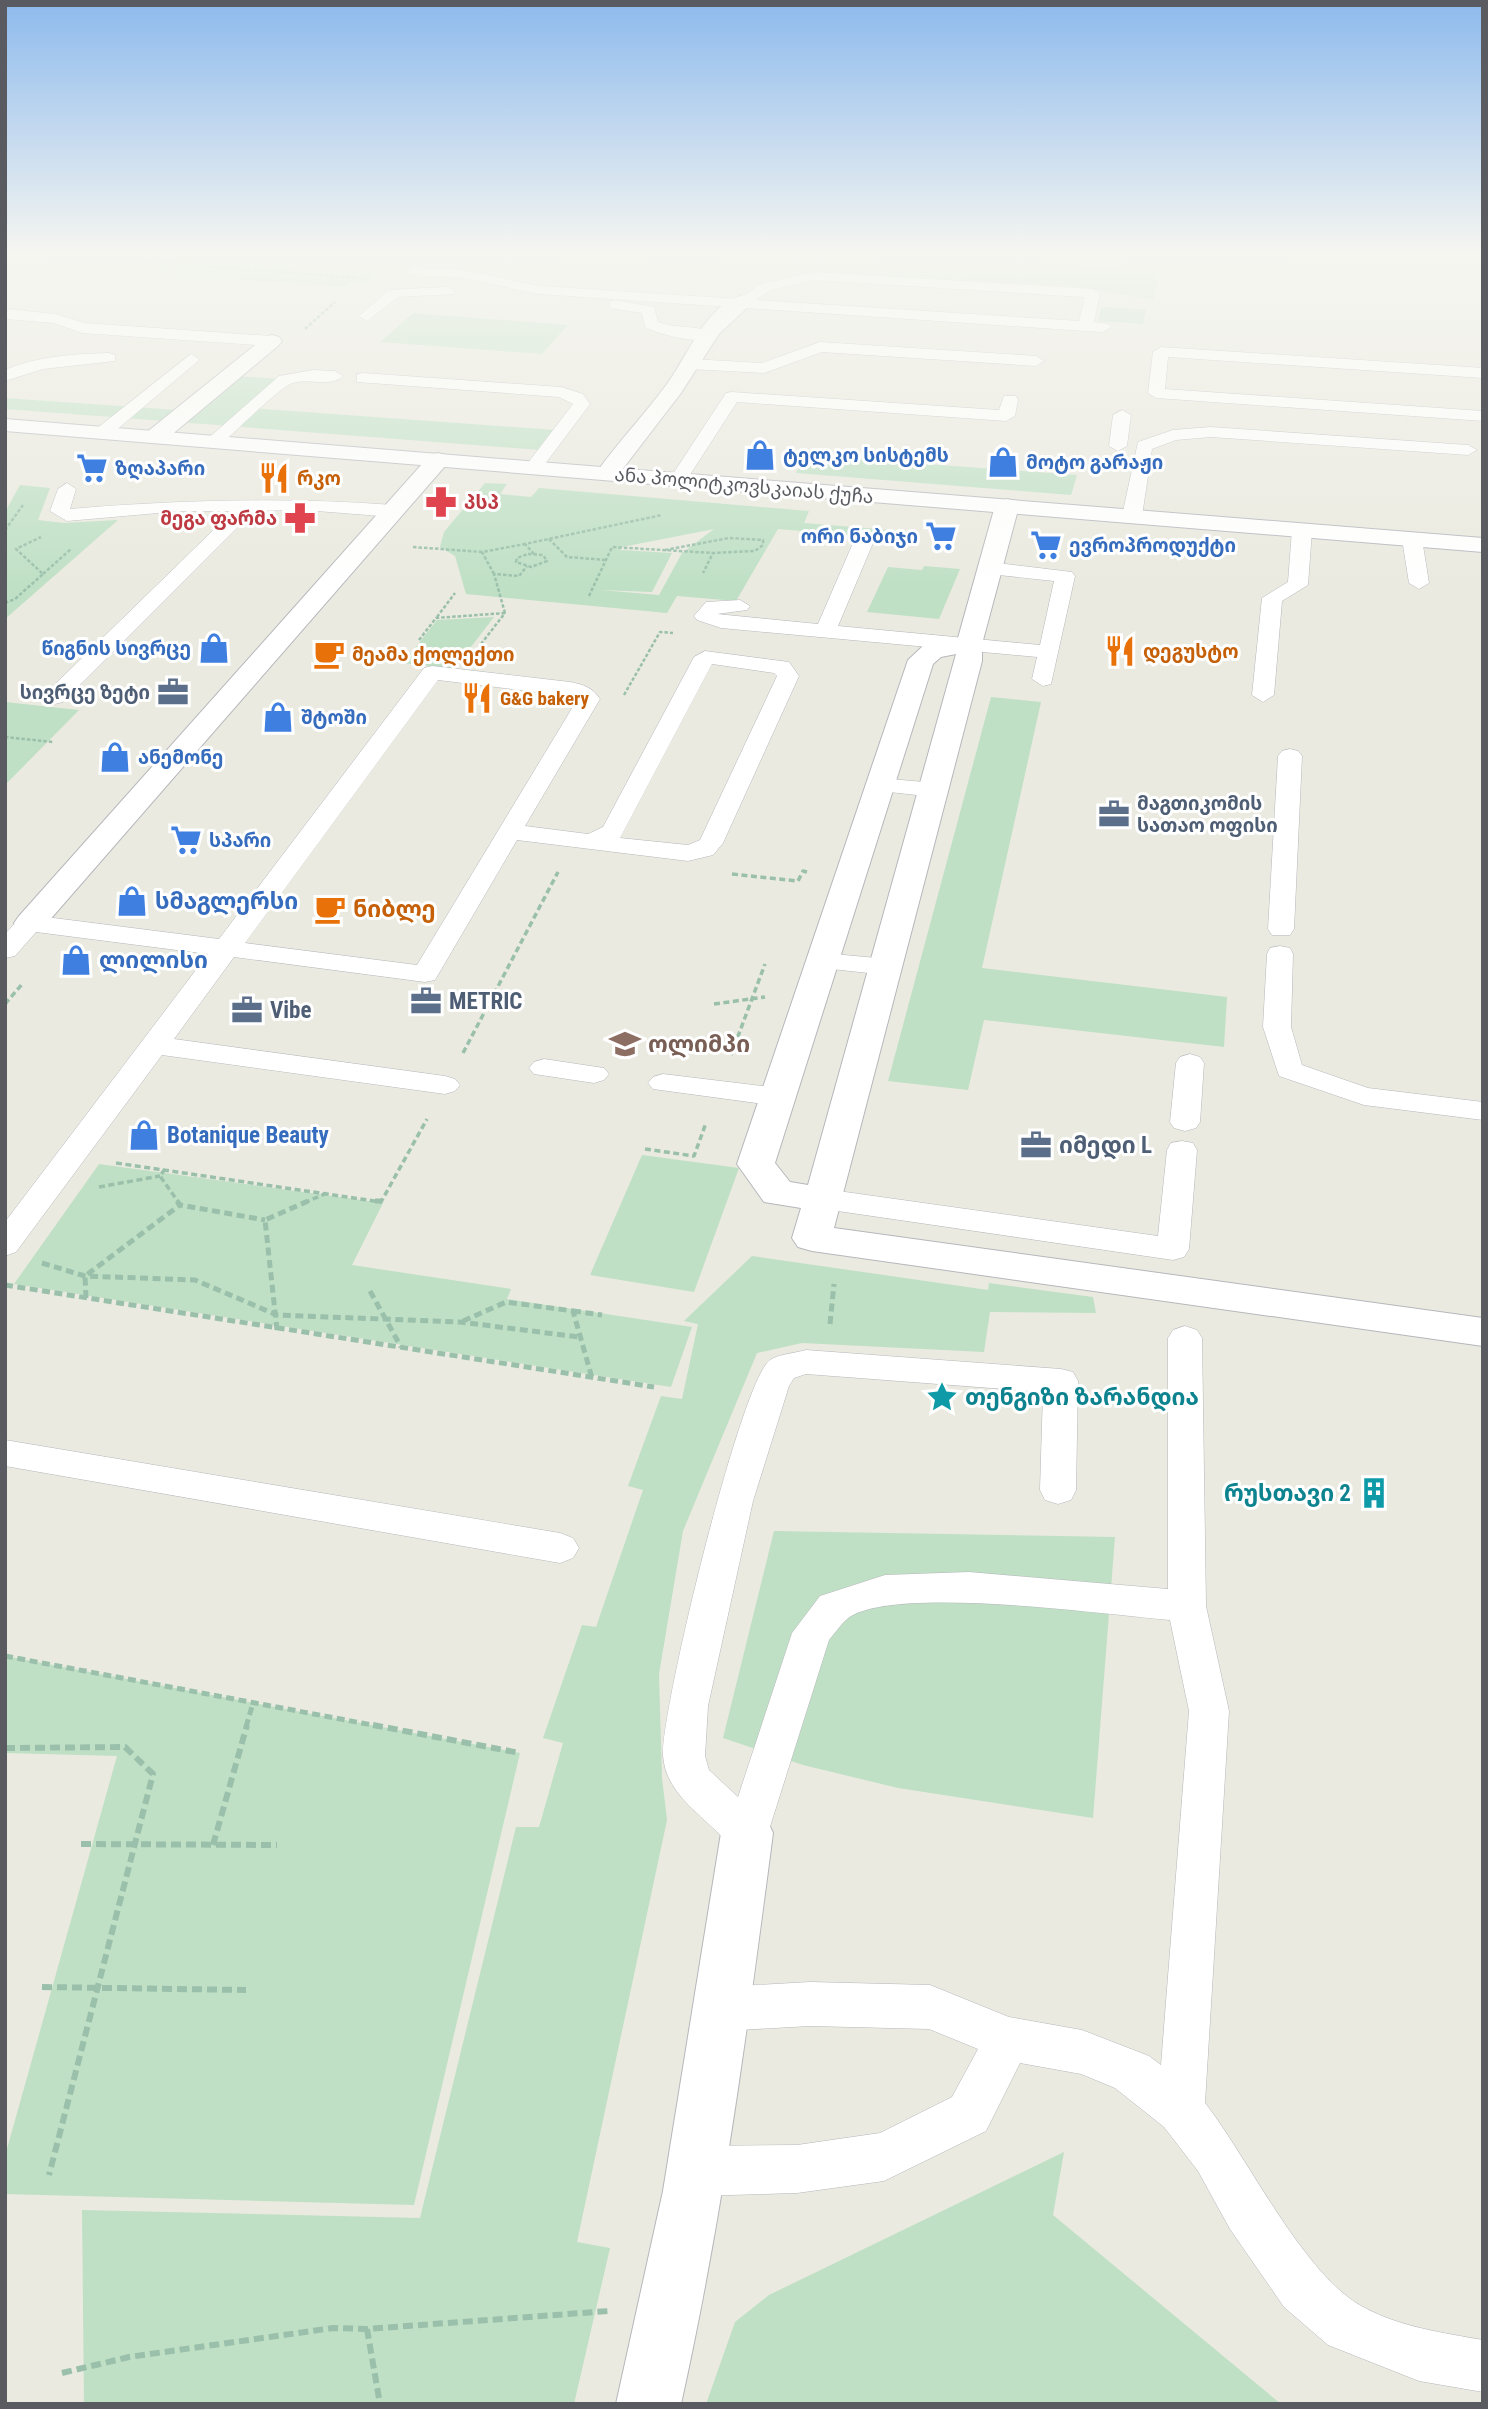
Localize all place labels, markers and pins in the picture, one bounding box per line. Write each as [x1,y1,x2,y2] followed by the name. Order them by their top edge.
[743,438,777,472] shop icon: ტელკო სისტემს
[783,444,949,467] place label: ტელკო სისტემს
[986,445,1020,479] shop icon: მოტო გარაჟი
[75,451,109,485] supermarket icon: ზღაპარი
[1026,451,1163,474] place label: მოტო გარაჟი
[115,457,205,481] place label: ზღაპარი
[257,461,291,495] restaurant icon: რკო
[297,467,341,490] place label: რკო
[424,485,458,519] pharmacy icon: პსპ
[464,491,499,514] place label: პსპ
[283,501,317,535] pharmacy icon: მეგა ფარმა
[160,507,277,530] place label: მეგა ფარმა
[924,519,958,553] supermarket icon: ორი ნაბიჯი
[801,525,918,548] place label: ორი ნაბიჯი
[1029,528,1063,562] supermarket icon: ევროპროდუქტი
[1069,534,1236,558] place label: ევროპროდუქტი
[197,631,231,665] shop icon: წიგნის სივრცე
[1103,634,1137,668] restaurant icon: დეგუსტო
[41,637,191,660] place label: წიგნის სივრცე
[312,637,346,671] cafe icon: მეამა ქოლექთი
[1143,640,1239,664] place label: დეგუსტო
[352,643,515,666] place label: მეამა ქოლექთი
[156,675,190,709] office icon: სივრცე ზეტი
[20,681,150,704] place label: სივრცე ზეტი
[460,681,494,715] restaurant icon: G&G bakery
[500,687,589,710] place label: G&G bakery
[261,700,295,734] shop icon: შტოში
[301,706,367,729] place label: შტოში
[98,740,132,774] shop icon: ანემონე
[138,746,223,769] place label: ანემონე
[1137,792,1278,837] place label: მაგთიკომის სათაო ოფისი
[1097,797,1131,831] office icon: მაგთიკომის სათაო ოფისი
[169,823,203,857] supermarket icon: სპარი
[209,829,271,852] place label: სპარი
[115,884,149,918] shop icon: სმაგლერსი
[155,888,298,915] place label: სმაგლერსი
[313,892,347,926] cafe icon: ნიბლე
[353,896,436,923] place label: ნიბლე
[59,943,93,977] shop icon: ლილისი
[99,947,208,974] place label: ლილისი
[409,984,443,1018] office icon: METRIC
[449,988,522,1015] place label: METRIC
[230,993,264,1027] office icon: Vibe
[270,997,311,1024] place label: Vibe
[608,1027,642,1061] school or university icon: ოლიმპი
[648,1031,750,1058] place label: ოლიმპი
[127,1118,161,1152] shop icon: Botanique Beauty
[167,1122,330,1149] place label: Botanique Beauty
[1019,1128,1053,1162] office icon: იმედი L
[1059,1132,1152,1160] place label: იმედი L
[925,1380,959,1414] place icon: თენგიზი ზარანდია
[965,1384,1199,1412] place label: თენგიზი ზარანდია
[1357,1476,1391,1510] building icon: რუსთავი 2
[1224,1480,1351,1507] place label: რუსთავი 2

